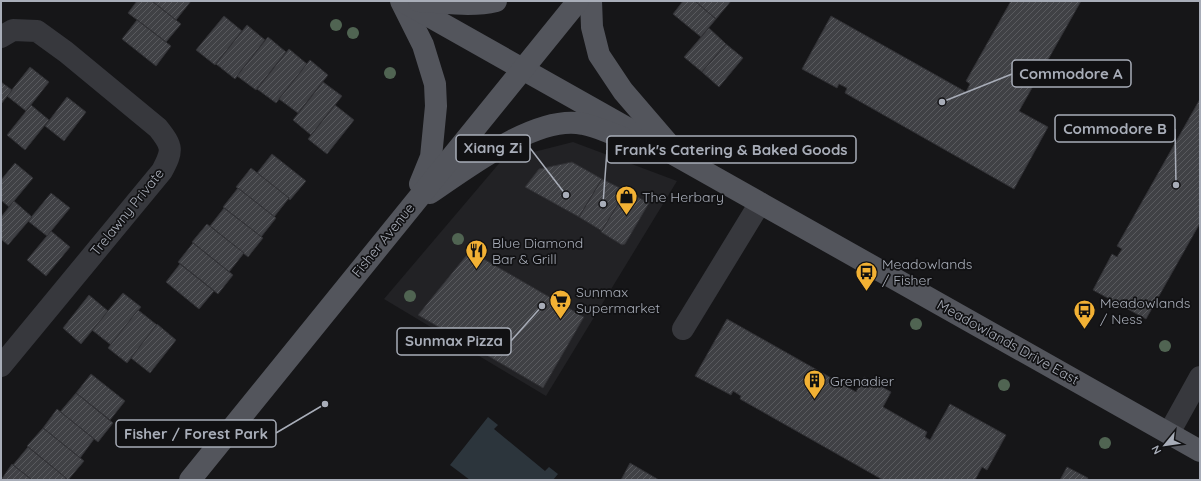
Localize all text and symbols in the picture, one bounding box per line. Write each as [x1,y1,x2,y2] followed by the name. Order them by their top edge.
[1012,60,1131,87] callout: Commodore A
[1019,64,1123,83] text: Commodore A
[1055,115,1175,142] callout: Commodore B
[1063,119,1167,138] text: Commodore B
[456,135,530,162] callout: Xiang Zi
[607,136,856,163] callout: Frank's Catering & Baked Goods
[464,138,522,157] text: Xiang Zi
[614,140,848,159] text: Frank's Catering & Baked Goods
[86,164,168,260] street label: Trelawny Private
[613,184,639,217] shop icon: The Herbary
[642,188,724,206] place label: The Herbary
[348,199,419,281] street label: Fisher Avenue
[492,234,583,268] place label: Blue Diamond Bar & Grill
[463,238,489,271] restaurant icon: Blue Diamond Bar & Grill
[882,255,972,289] place label: Meadowlands / Fisher
[854,259,880,292] bus stop icon: Meadowlands / Fisher
[576,283,660,317] place label: Sunmax Supermarket
[547,287,573,320] supermarket icon: Sunmax Supermarket
[1100,294,1190,328] place label: Meadowlands / Ness
[934,295,1082,389] street label: Meadowlands Drive East
[1071,298,1097,331] bus stop icon: Meadowlands / Ness
[397,328,511,355] callout: Sunmax Pizza
[405,331,503,350] text: Sunmax Pizza
[802,368,828,401] building icon: Grenadier
[830,372,895,390] place label: Grenadier
[116,420,276,447] callout: Fisher / Forest Park
[124,424,268,443] text: Fisher / Forest Park
[1145,425,1185,465] north arrow
[1148,443,1164,457] text: N

